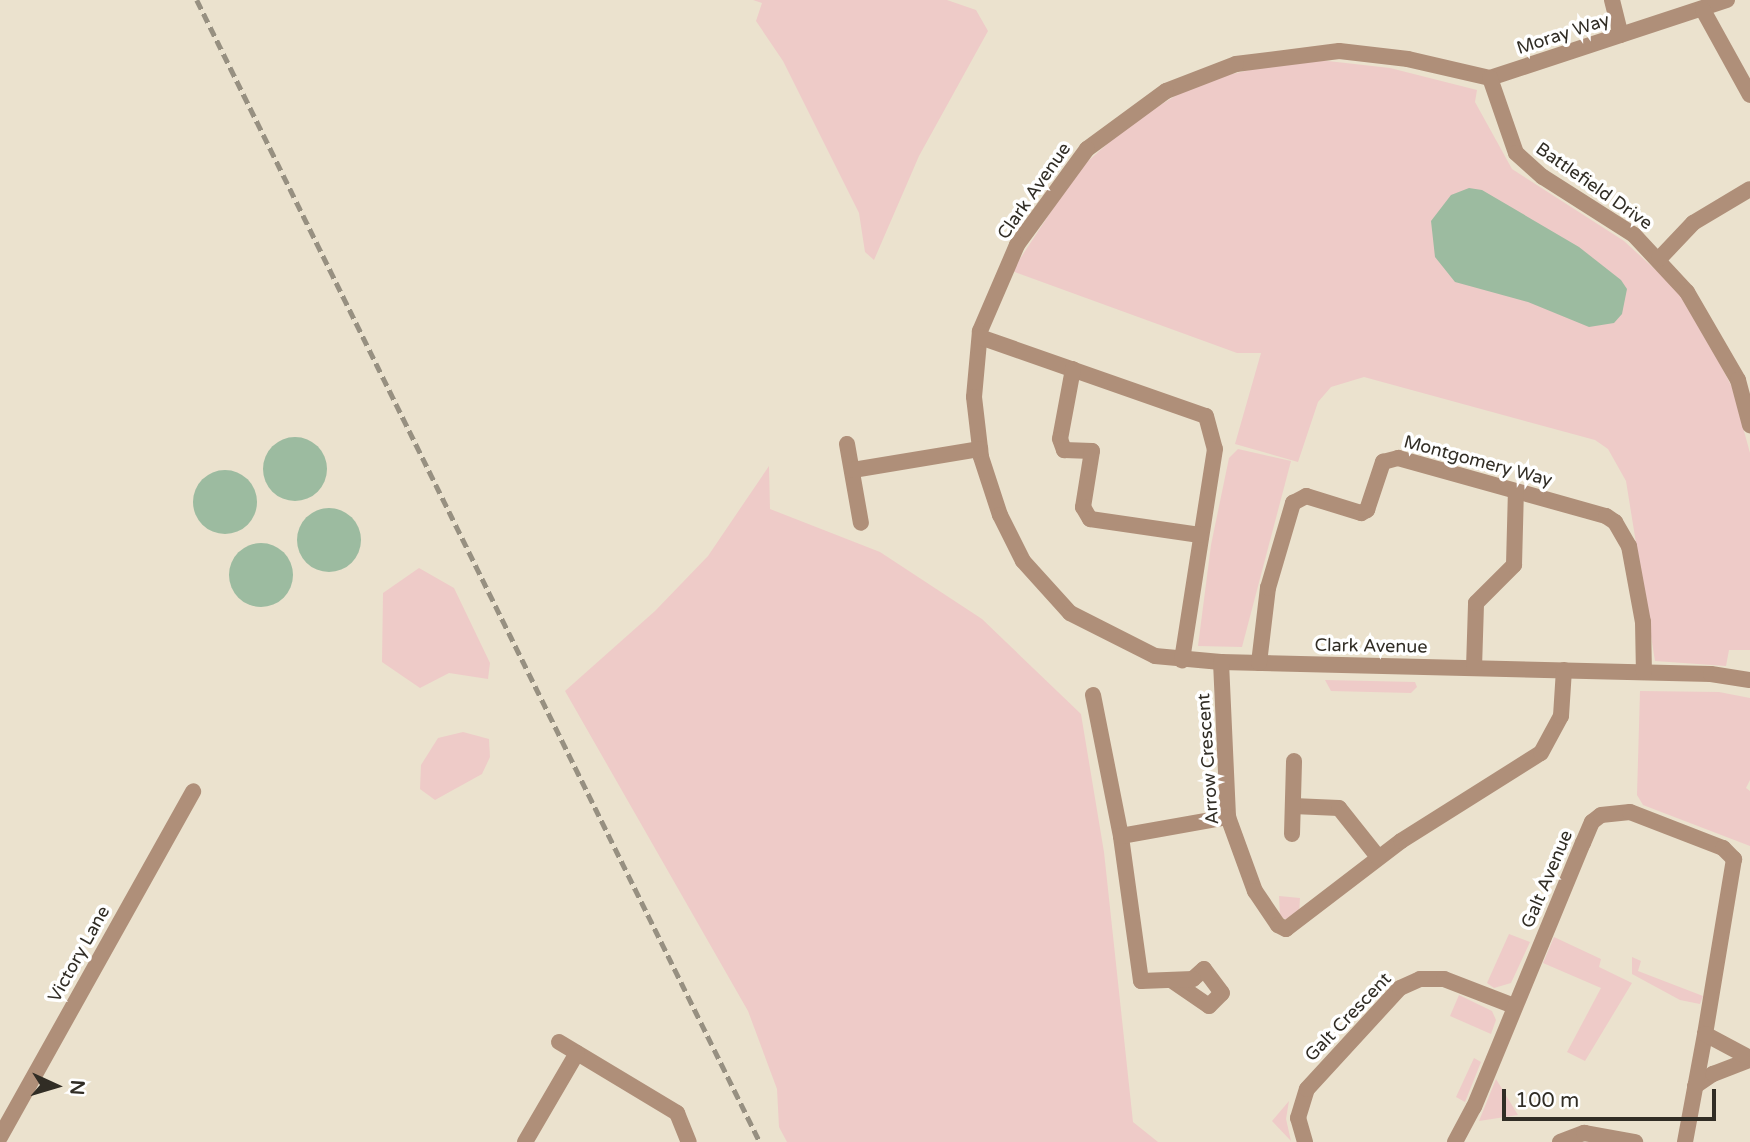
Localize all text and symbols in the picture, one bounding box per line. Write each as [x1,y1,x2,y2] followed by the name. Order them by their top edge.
[1514,9,1612,59] street label: Moray Way
[1532,138,1656,234] street label: Battlefield Drive
[993,139,1075,243] street label: Clark Avenue
[1401,431,1555,491] street label: Montgomery Way
[1314,634,1428,658] street label: Clark Avenue
[1193,693,1223,825] street label: Arrow Crescent
[1517,827,1577,931] street label: Galt Avenue
[44,902,114,1006] street label: Victory Lane
[1300,968,1396,1066] street label: Galt Crescent
[21,1051,91,1121] north arrow
[1505,1076,1718,1120] scale bar
[65,1079,88,1096] text: N
[1515,1088,1579,1113] text: 100 m

